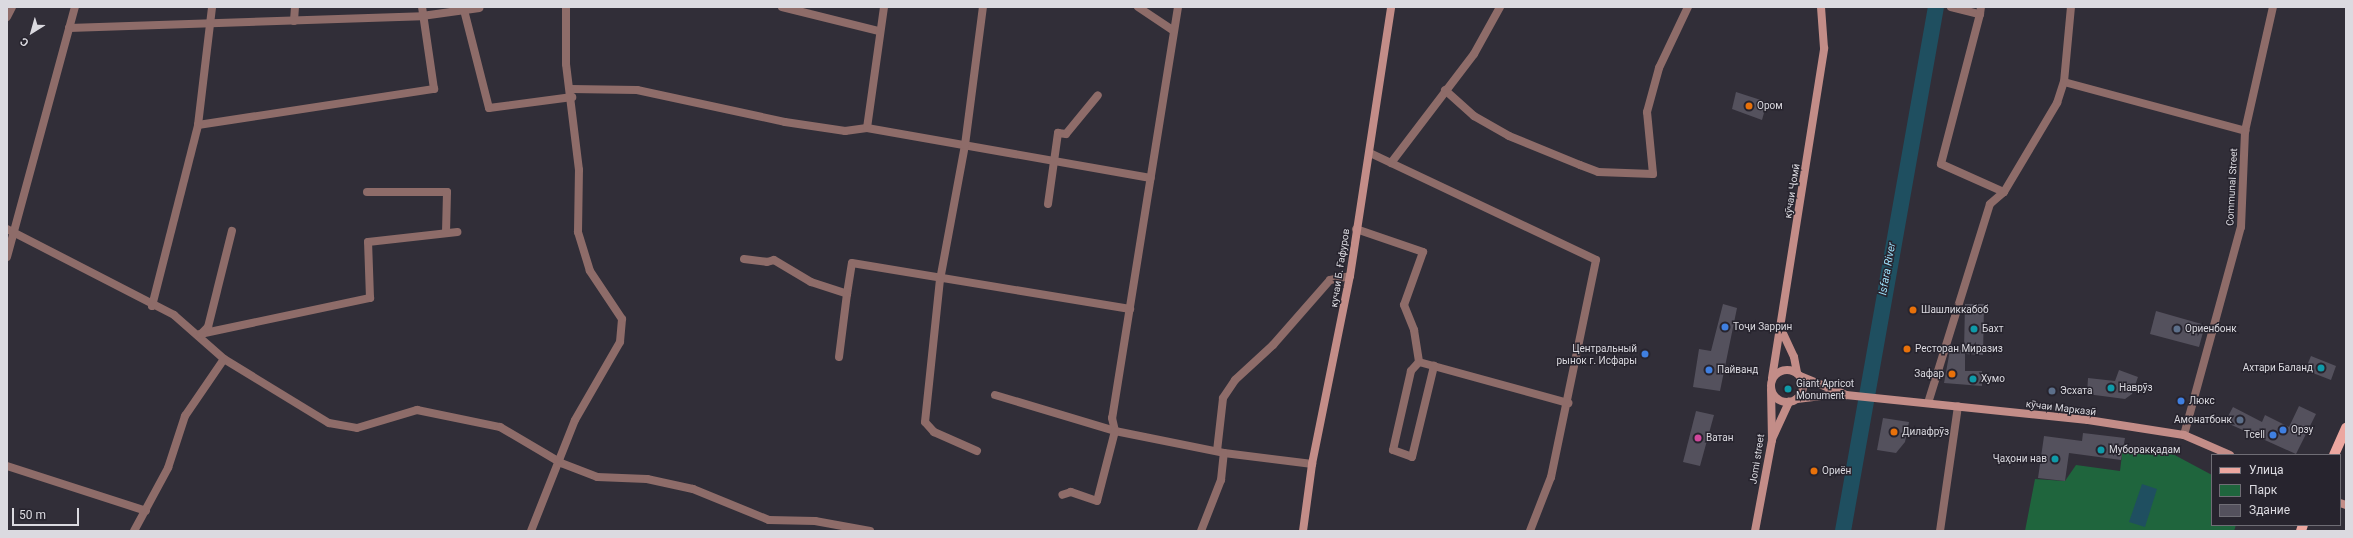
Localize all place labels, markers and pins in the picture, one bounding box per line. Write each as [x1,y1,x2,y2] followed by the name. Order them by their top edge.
[1757,100,1783,112] place label: Ором
[1744,101,1754,111] marker: Ором
[1921,304,1989,316] place label: Шашликкабоб
[1908,305,1918,315] marker: Шашликкабоб
[1733,321,1792,333] place label: Тоҷи Заррин
[1720,322,1730,332] marker: Тоҷи Заррин
[1982,323,2004,335] place label: Бахт
[2185,323,2237,335] place label: Ориенбонк
[1969,324,1979,334] marker: Бахт
[2172,324,2182,334] marker: Ориенбонк
[1557,342,1637,366] place label: Центральный рынок г. Исфары
[1915,343,2003,355] place label: Ресторан Миразиз
[1902,344,1912,354] marker: Ресторан Миразиз
[1640,349,1650,359] marker: Центральный рынок г. Исфары
[2243,362,2313,374] place label: Ахтари Баланд
[2316,363,2326,373] marker: Ахтари Баланд
[1717,364,1758,376] place label: Пайванд
[1704,365,1714,375] marker: Пайванд
[1914,368,1944,380] place label: Зафар
[1947,369,1957,379] marker: Зафар
[1981,373,2005,385] place label: Хумо
[1968,374,1978,384] marker: Хумо
[1796,377,1854,400] place label: Giant Apricot Monument
[2119,382,2153,394] place label: Наврӯз
[2106,383,2116,393] marker: Наврӯз
[1783,384,1793,394] marker: Giant Apricot Monument
[2060,385,2092,397] place label: Эсхата
[2047,386,2057,396] marker: Эсхата
[2189,395,2215,407] place label: Люкс
[2176,396,2186,406] marker: Люкс
[2174,414,2232,426] place label: Амонатбонк
[2235,415,2245,425] marker: Амонатбонк
[2291,424,2313,436] place label: Орзу
[2278,425,2288,435] marker: Орзу
[1902,426,1949,438] place label: Дилафрӯз
[1889,427,1899,437] marker: Дилафрӯз
[2244,429,2265,441] place label: Tcell
[2268,430,2278,440] marker: Tcell
[1706,432,1734,444] place label: Ватан
[1693,433,1703,443] marker: Ватан
[2109,444,2180,456] place label: Муборакқадам
[2096,445,2106,455] marker: Муборакқадам
[1993,453,2047,465] place label: Ҷаҳони нав
[2050,454,2060,464] marker: Ҷаҳони нав
[1822,465,1851,477] place label: Ориён
[1809,466,1819,476] marker: Ориён

